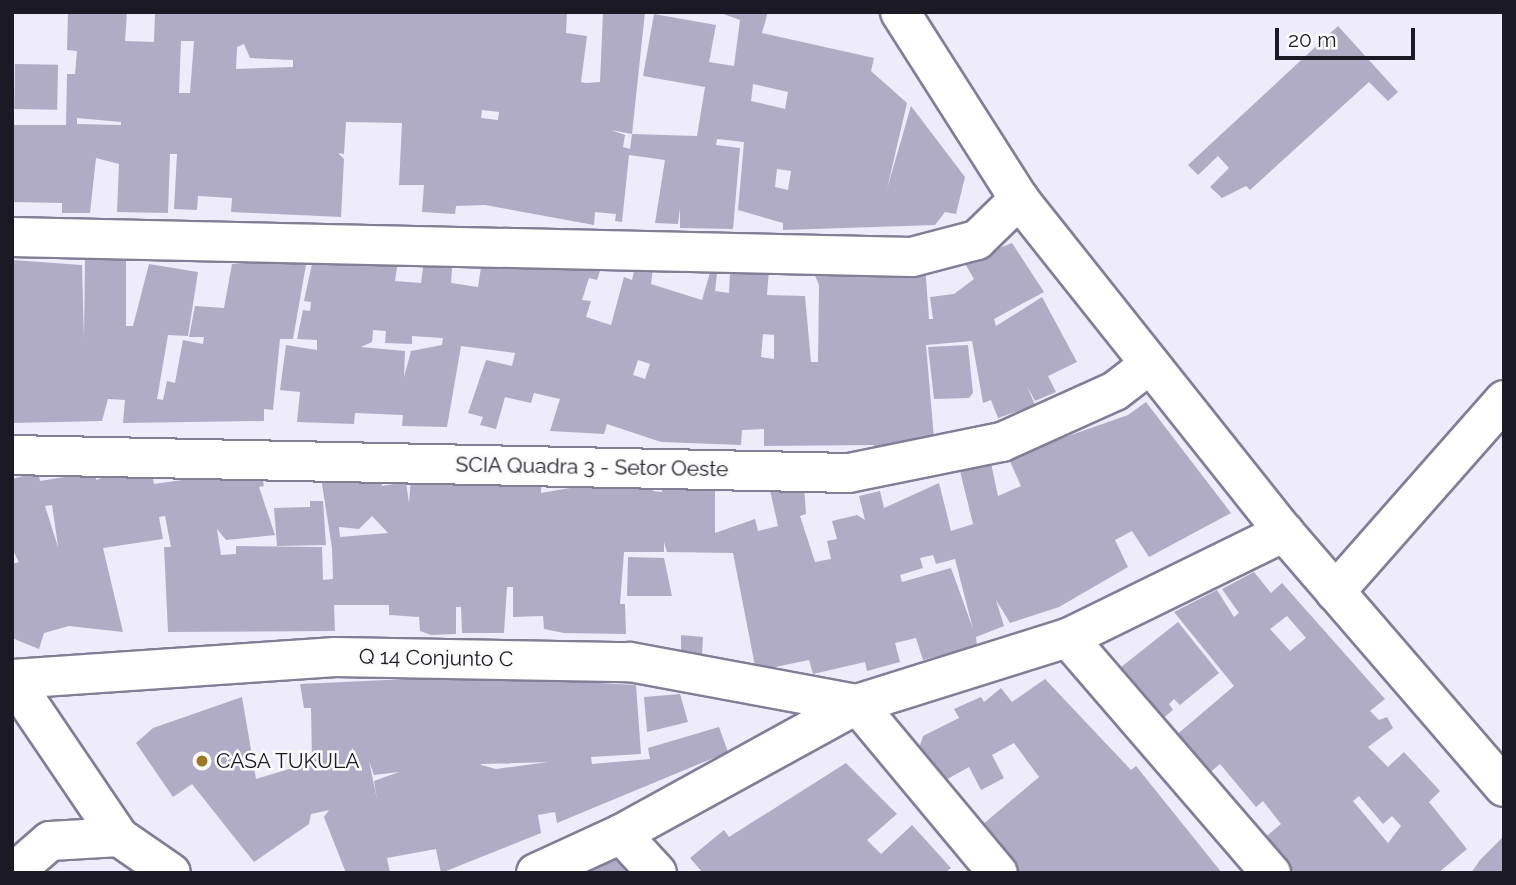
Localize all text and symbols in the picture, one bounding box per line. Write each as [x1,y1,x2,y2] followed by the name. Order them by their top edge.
[1278,14,1418,58] scale bar
[1288,27,1336,52] text: 20 m
[455,452,729,482] street label: SCIA Quadra 3 - Setor Oeste
[359,644,513,672] street label: Q 14 Conjunto C
[216,748,361,774] place label: CASA TUKULA
[194,753,210,769] marker: CASA TUKULA

